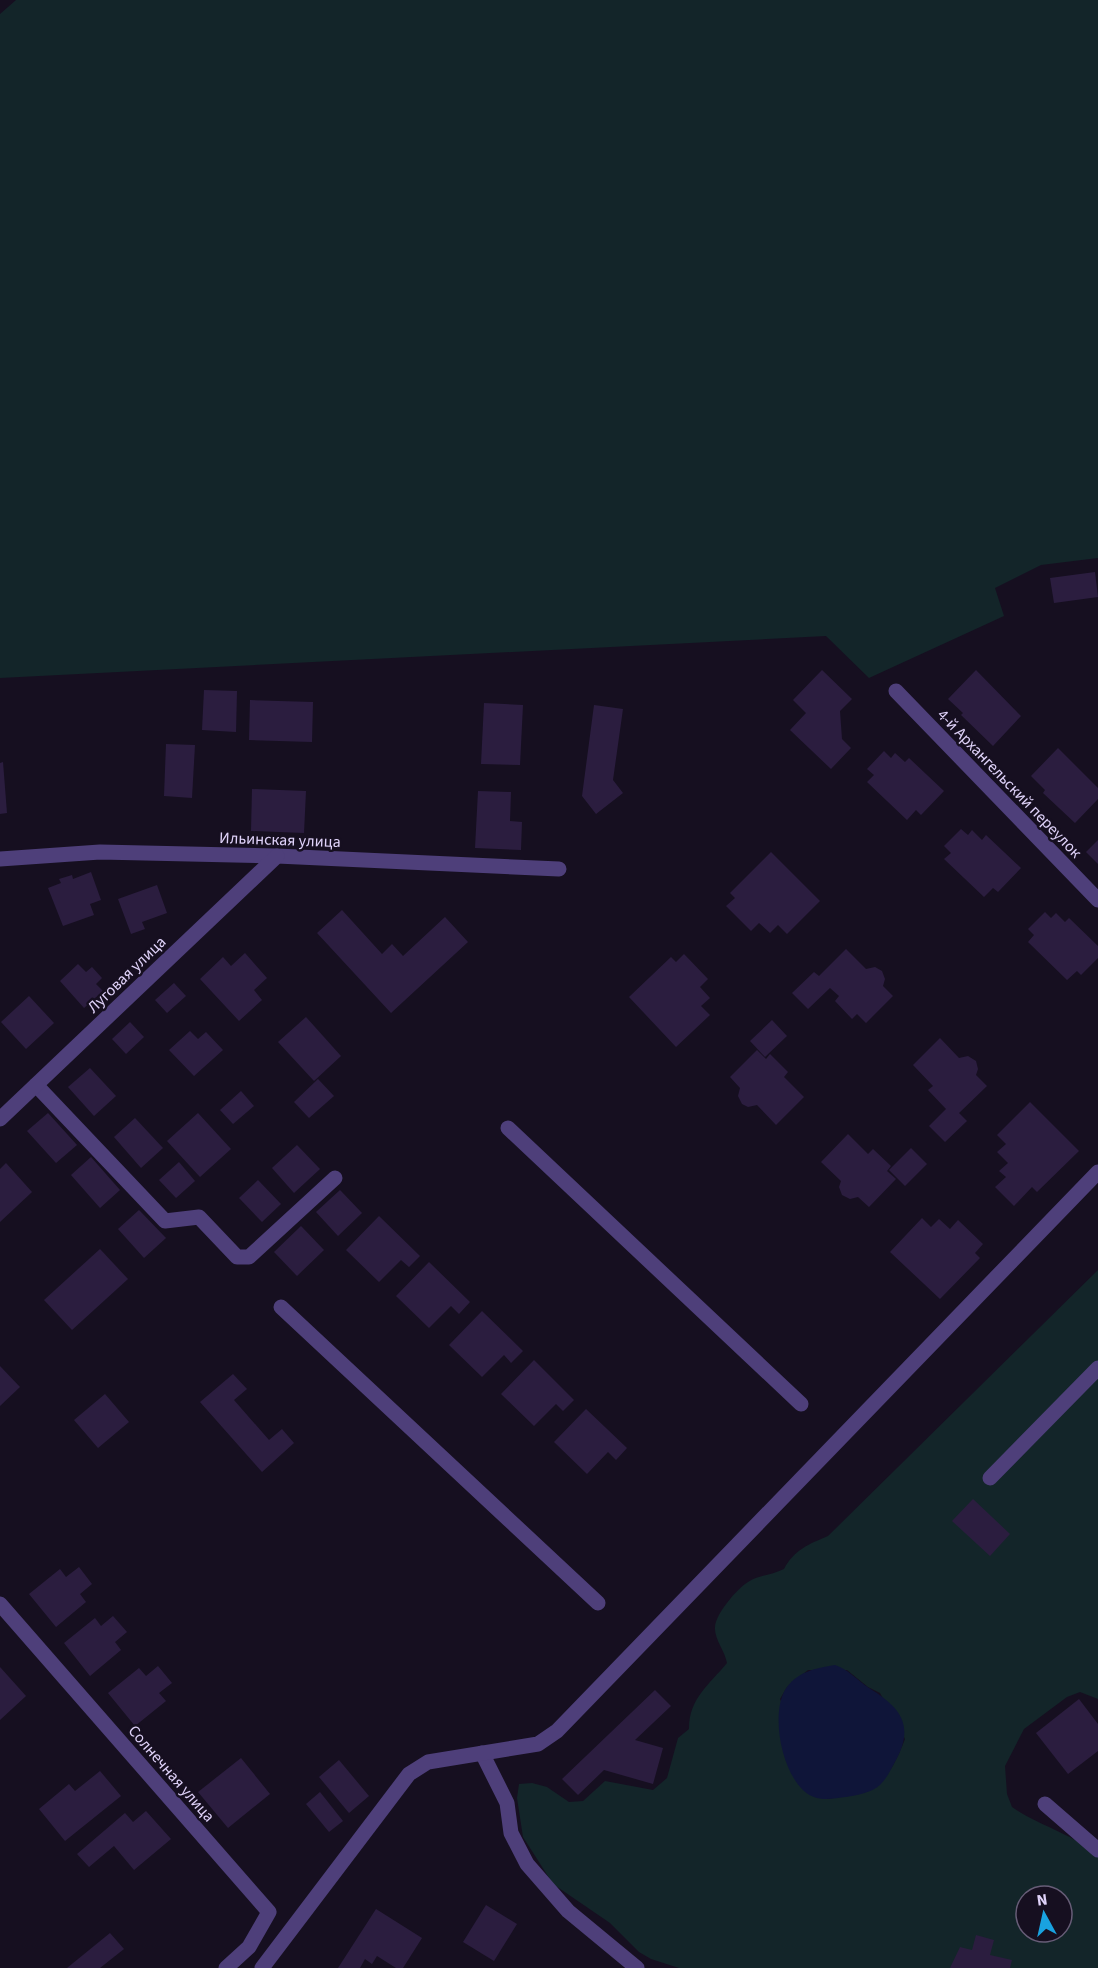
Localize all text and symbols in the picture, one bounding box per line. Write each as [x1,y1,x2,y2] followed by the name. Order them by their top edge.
[932,704,1086,863] street label: 4-й Архангельский переулок
[219,827,341,853] street label: Ильинская улица
[82,931,171,1018] street label: Луговая улица
[123,1720,220,1827] street label: Солнечная улица
[1014,1884,1074,1944] north arrow
[1035,1889,1049,1912] text: N

